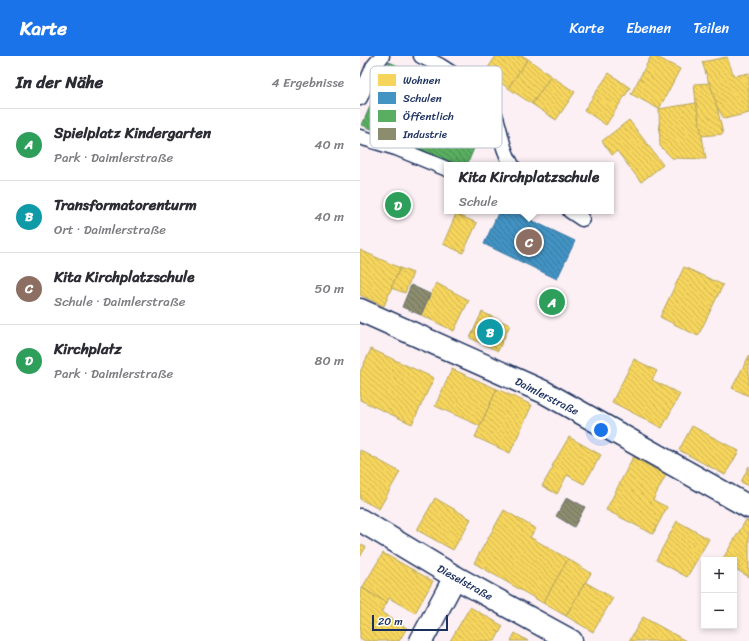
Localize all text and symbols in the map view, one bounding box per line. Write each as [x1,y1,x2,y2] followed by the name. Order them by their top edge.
[20,12,67,45] text: Karte
[570,16,604,41] text: Karte
[626,16,671,41] text: Ebenen
[693,16,729,41] text: Teilen
[370,66,502,148] legend
[16,67,103,97] text: In der Nähe
[272,71,344,94] text: 4 Ergebnisse
[403,71,440,90] text: Wohnen
[403,89,442,108] text: Schulen
[403,107,454,126] text: Öffentlich
[54,120,211,146] text: Spielplatz Kindergarten
[402,125,448,144] text: Industrie
[25,133,33,156] text: A
[314,133,344,156] text: 40 m
[54,146,173,169] text: Park · Daimlerstraße
[444,162,614,214] popup
[459,164,599,190] text: Kita Kirchplatzschule
[385,190,411,220] pin: D
[459,190,498,213] text: Schule
[54,192,197,218] text: Transformatorenturm
[25,205,33,228] text: B
[314,205,344,228] text: 40 m
[54,218,166,241] text: Ort · Daimlerstraße
[516,227,542,257] pin: C
[54,264,194,290] text: Kita Kirchplatzschule
[25,277,33,300] text: C
[314,277,344,300] text: 50 m
[539,287,565,317] pin: A
[54,290,185,313] text: Schule · Daimlerstraße
[477,317,503,347] pin: B
[54,336,122,362] text: Kirchplatz
[25,349,33,372] text: D
[315,349,344,372] text: 80 m
[54,362,173,385] text: Park · Daimlerstraße
[511,372,582,421] street label: Daimlerstraße
[591,420,611,440] your location
[701,557,737,629] map controls
[701,557,737,593] button: +
[433,559,496,606] street label: Dieselstraße
[701,593,737,629] button: −
[378,612,403,631] text: 20 m
[372,613,448,632] scale bar

